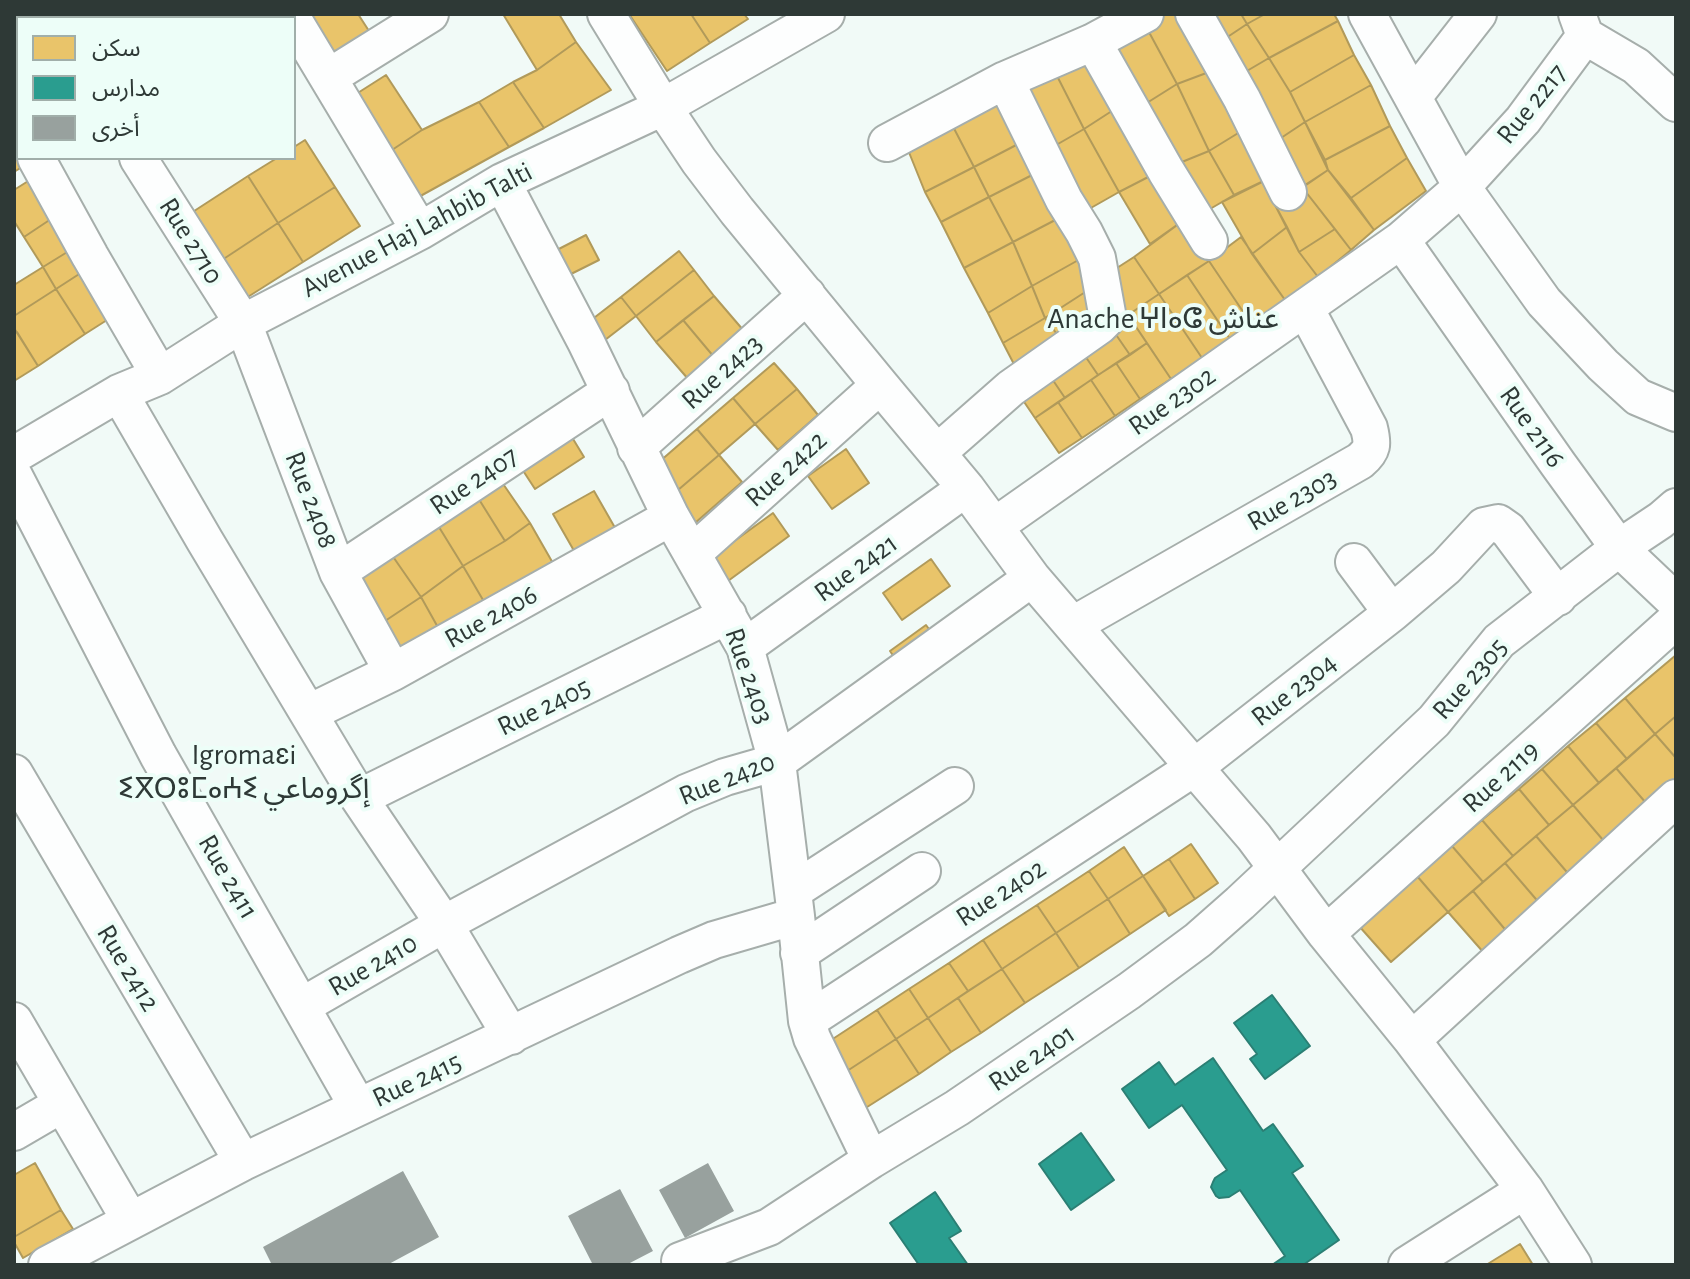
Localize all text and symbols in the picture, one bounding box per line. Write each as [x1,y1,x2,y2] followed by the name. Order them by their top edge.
[16,16,296,160] legend
[92,37,141,61] text: سكن
[1490,57,1574,151] street label: Rue 2217
[92,77,160,101] text: مدارس
[92,117,140,141] text: أخرى
[296,155,538,305] street label: Avenue Haj Lahbib Talti
[151,192,231,290] street label: Rue 2710
[1047,301,1279,337] district label: Anache ⵖⵏⴰⵛ عناش
[675,327,769,417] street label: Rue 2423
[1122,359,1222,443] street label: Rue 2302
[1492,380,1572,474] street label: Rue 2116
[738,424,834,514] street label: Rue 2422
[423,439,525,523] street label: Rue 2407
[277,447,345,553] street label: Rue 2408
[1241,461,1343,539] street label: Rue 2303
[808,526,904,610] street label: Rue 2421
[439,578,543,656] street label: Rue 2406
[717,624,781,728] street label: Rue 2403
[1425,631,1515,727] street label: Rue 2305
[1245,646,1343,734] street label: Rue 2304
[492,670,596,744] street label: Rue 2405
[1456,734,1546,820] street label: Rue 2119
[118,737,370,808] district label: Igromaɛi ⵉⴳⵔⵓⵎⴰⵄⵉ إگروماعي
[674,745,780,813] street label: Rue 2420
[190,829,266,925] street label: Rue 2411
[950,852,1052,934] street label: Rue 2402
[89,918,167,1018] street label: Rue 2412
[322,926,424,1004] street label: Rue 2410
[982,1017,1082,1099] street label: Rue 2401
[367,1045,467,1115] street label: Rue 2415

